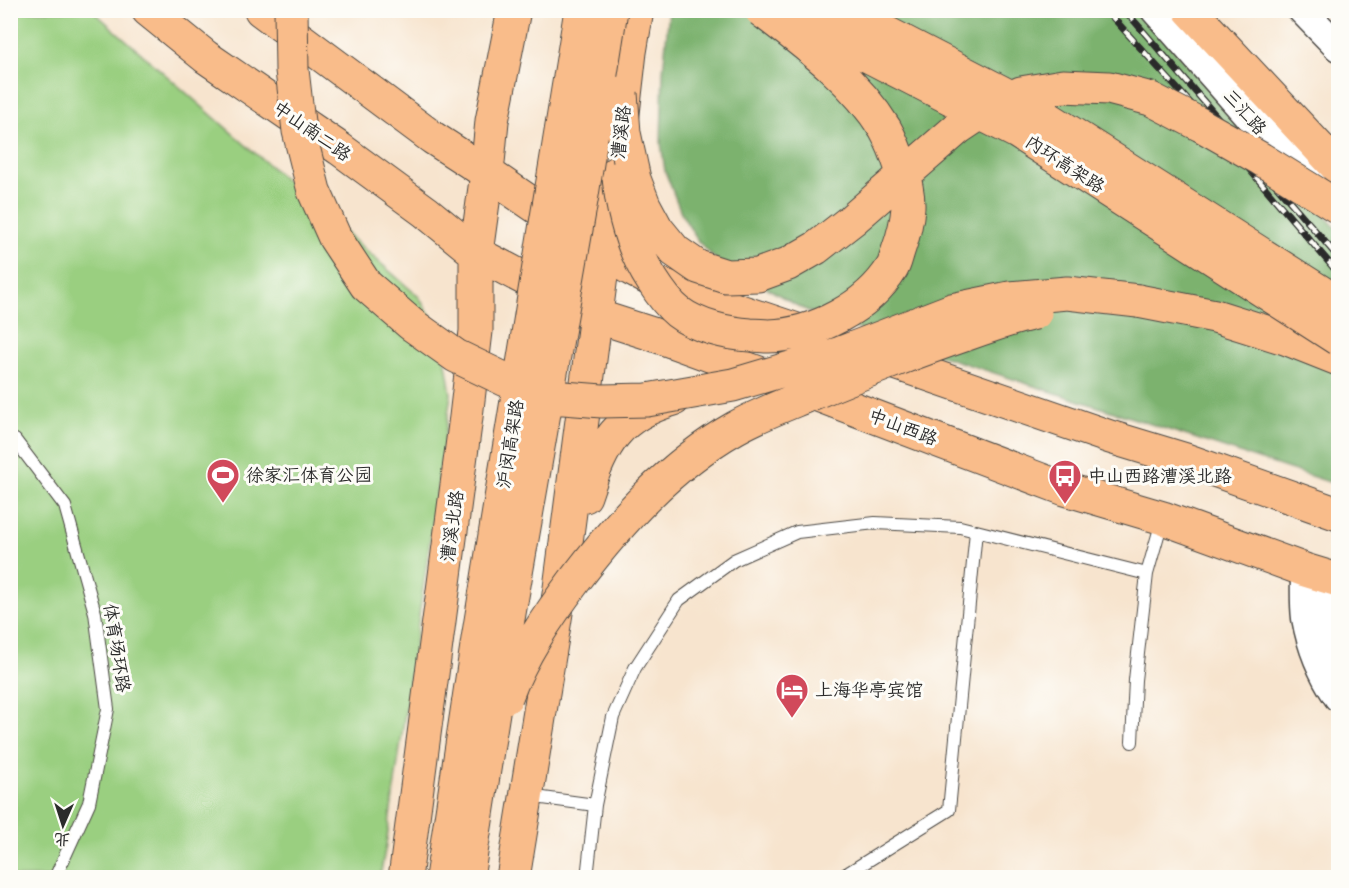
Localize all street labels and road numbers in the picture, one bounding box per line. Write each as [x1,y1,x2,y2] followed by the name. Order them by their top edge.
[1216,85,1270,142] street label: 三汇路
[267,97,355,169] street label: 中山南二路
[608,104,639,161] street label: 漕溪路
[1019,131,1108,201] street label: 内环高架路
[493,398,532,491] street label: 沪闵高架路
[864,405,940,454] street label: 中山西路
[437,489,472,564] street label: 漕溪北路
[95,602,134,695] street label: 体育场环路

